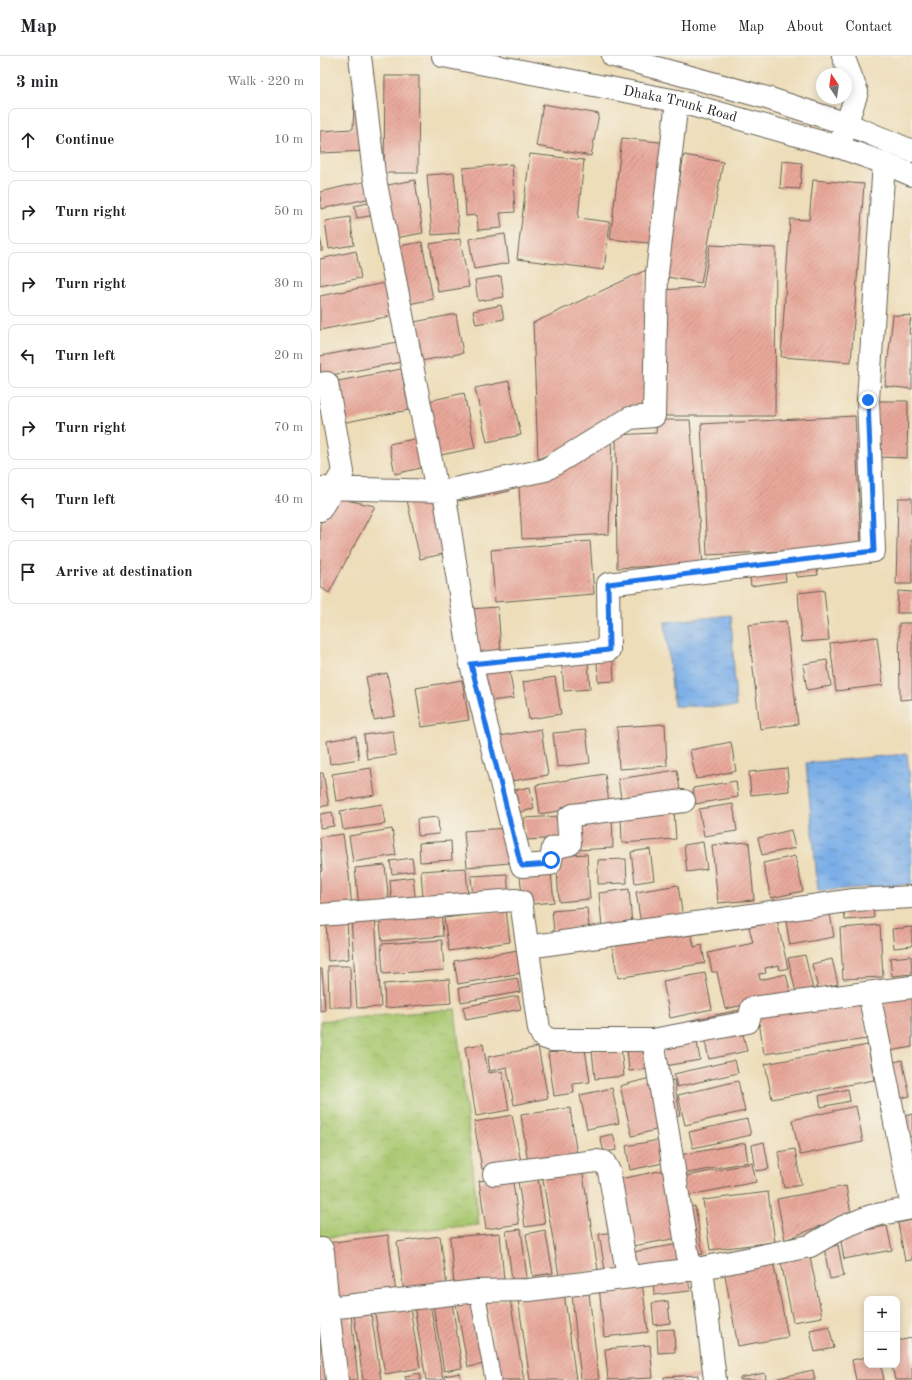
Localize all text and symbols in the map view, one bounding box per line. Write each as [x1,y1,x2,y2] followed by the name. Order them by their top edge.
[20,18,57,37] text: Map
[681,20,716,34] text: Home
[738,20,764,34] text: Map
[786,20,823,34] text: About
[845,20,892,34] text: Contact
[816,68,852,104] north arrow
[16,74,59,91] text: 3 min
[227,75,304,88] text: Walk · 220 m
[622,84,739,125] street label: Dhaka Trunk Road
[17,129,39,151] icon: ahead
[55,133,114,148] text: Continue
[274,133,303,146] text: 10 m
[17,201,39,223] icon: right
[55,205,126,220] text: Turn right
[274,205,303,218] text: 50 m
[17,273,39,295] icon: right
[55,277,126,292] text: Turn right
[274,277,303,290] text: 30 m
[17,345,39,367] icon: left
[55,349,115,364] text: Turn left
[274,349,303,362] text: 20 m
[859,391,877,409] route end
[17,417,39,439] icon: right
[55,421,126,436] text: Turn right
[274,421,303,434] text: 70 m
[17,489,39,511] icon: left
[55,493,115,508] text: Turn left
[274,493,303,506] text: 40 m
[17,561,39,583] icon: arrive
[55,565,193,580] text: Arrive at destination
[542,851,560,869] route start
[864,1296,900,1368] map controls
[864,1296,900,1332] button: +
[864,1332,900,1368] button: −

